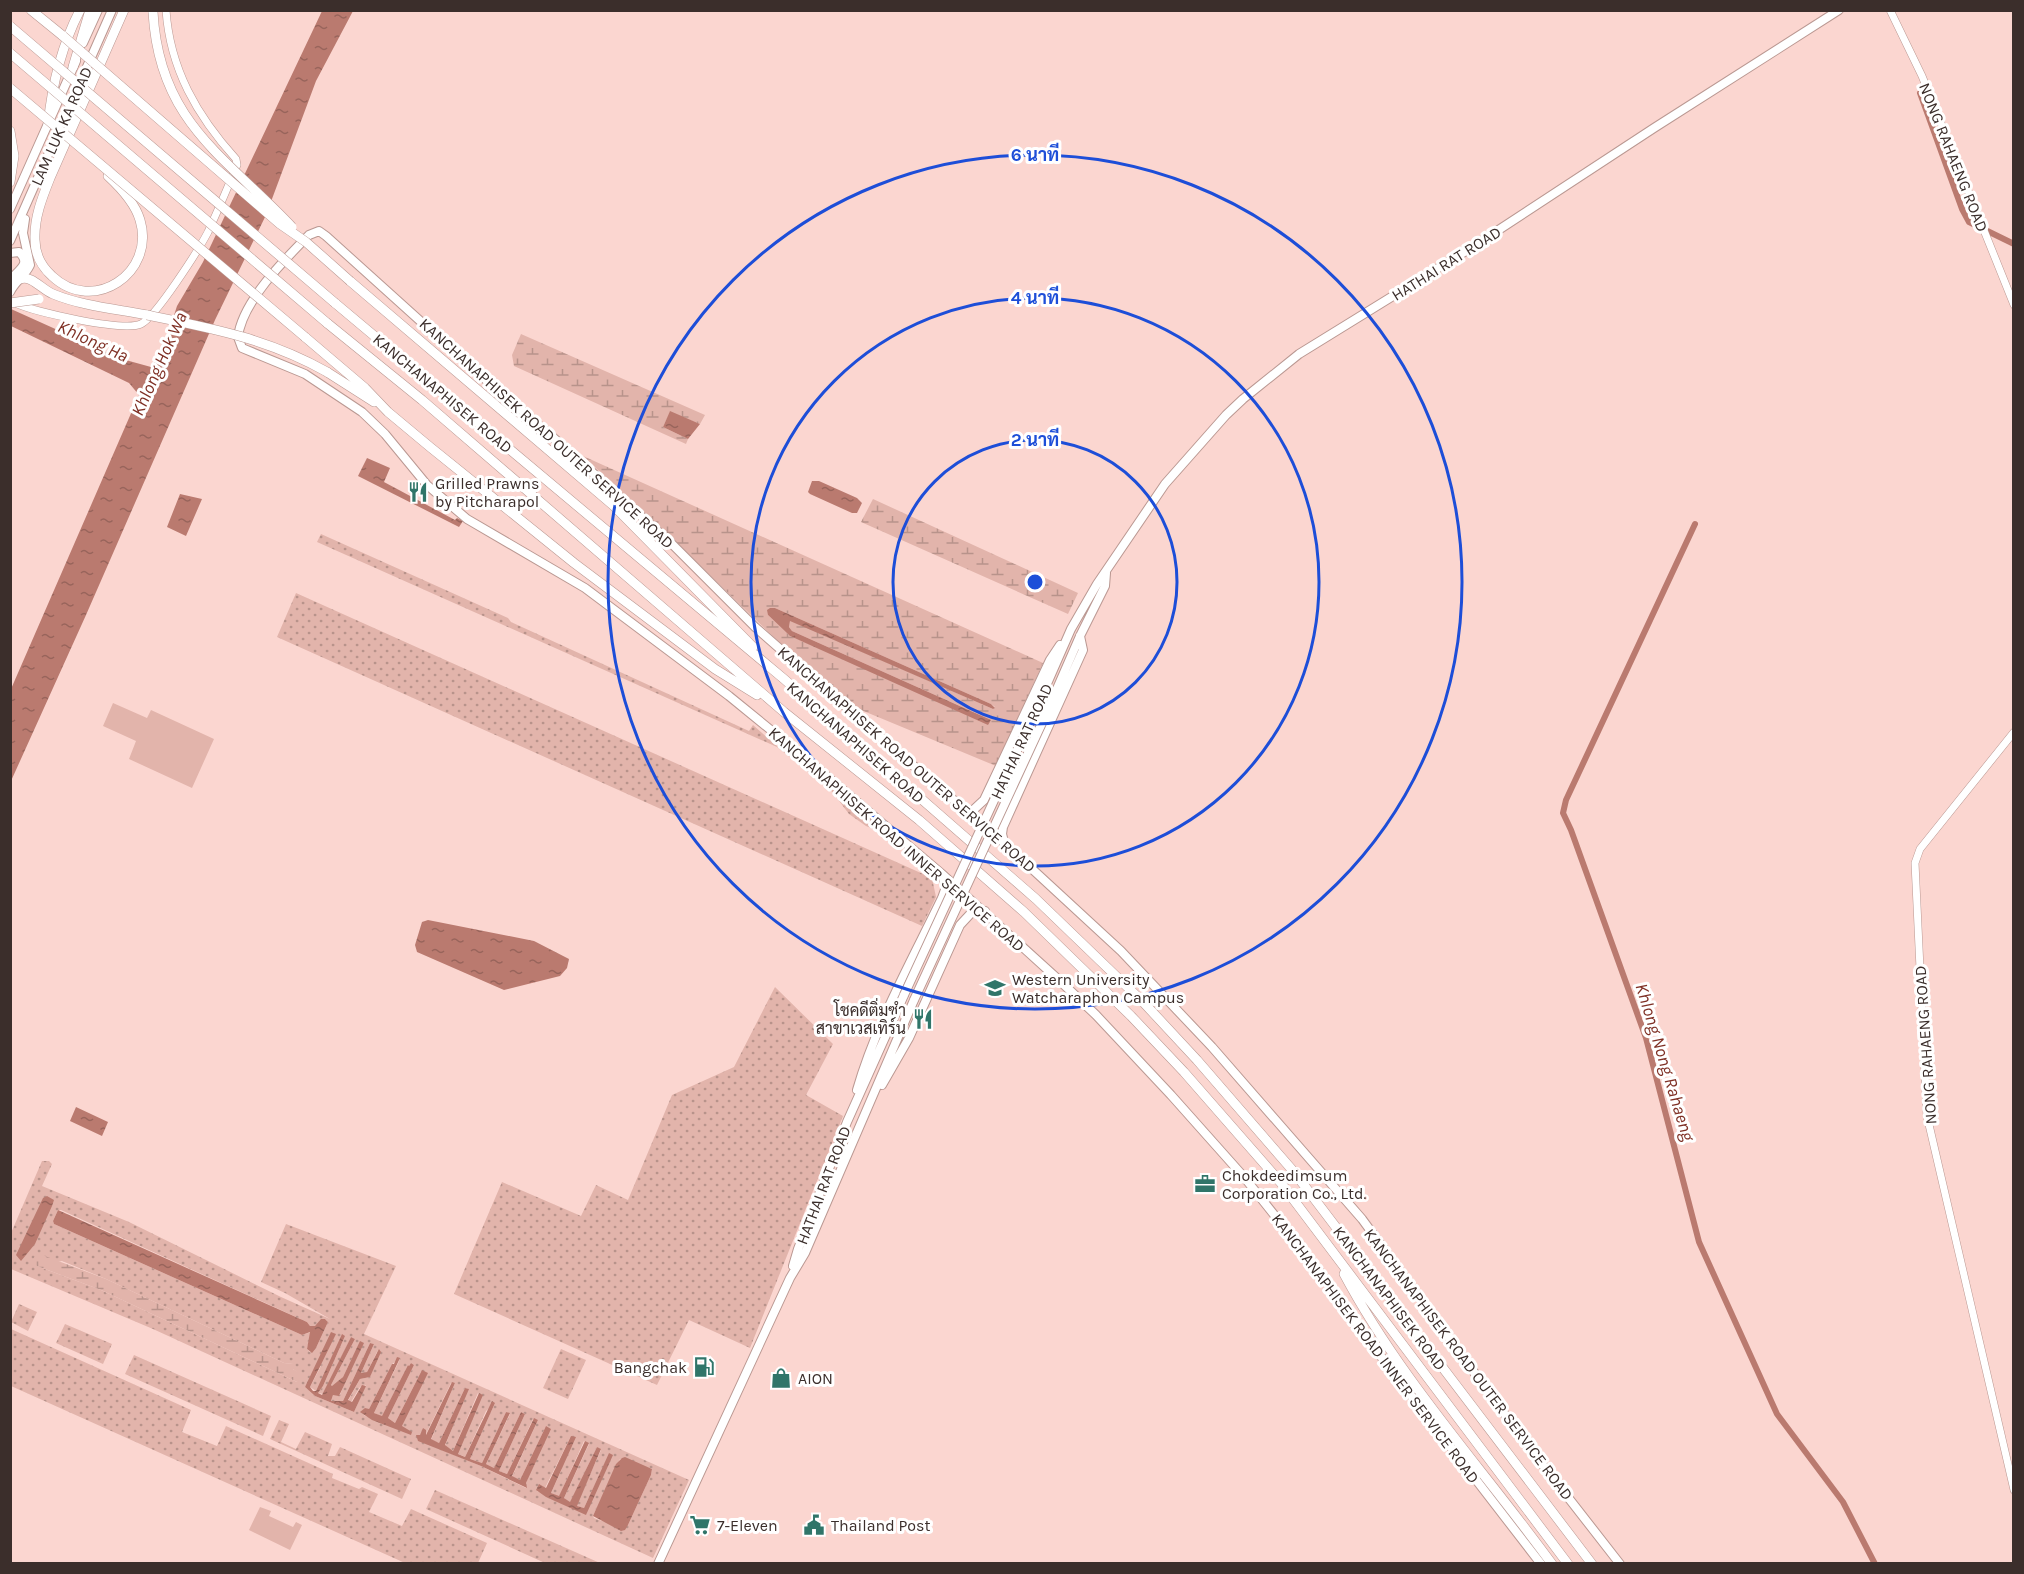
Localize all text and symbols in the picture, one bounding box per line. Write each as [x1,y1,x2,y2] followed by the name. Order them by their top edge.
[27,64,96,189] street label: LAM LUK KA ROAD
[1915,80,1992,235] street label: NONG RAHAENG ROAD
[1011,142,1059,166] text: 6 นาที
[1388,222,1504,305] street label: HATHAI RAT ROAD
[1011,285,1059,309] text: 4 นาที
[126,309,192,419] water label: Khlong Hok Wa
[416,314,678,553] street label: KANCHANAPHISEK ROAD OUTER SERVICE ROAD
[54,315,132,367] water label: Khlong Ha
[369,330,516,457] street label: KANCHANAPHISEK ROAD
[1011,427,1059,451] text: 2 นาที
[435,474,539,511] place label: Grilled Prawns by Pitcharapol
[406,480,430,504] restaurant icon: Grilled Prawns by Pitcharapol
[1025,572,1045,592] centre of rings
[774,642,1039,877] street label: KANCHANAPHISEK ROAD OUTER SERVICE ROAD
[783,678,928,807] street label: KANCHANAPHISEK ROAD
[986,680,1057,802] street label: HATHAI RAT ROAD
[765,723,1029,956] street label: KANCHANAPHISEK ROAD INNER SERVICE ROAD
[1910,965,1941,1125] street label: NONG RAHAENG ROAD
[1012,970,1184,1007] place label: Western University Watcharaphon Campus
[983,976,1007,1000] school or university icon: Western University Watcharaphon Campus
[1631,981,1700,1144] water label: Khlong Nong Rahaeng
[816,997,906,1038] place label: โชคดีติ่มซำ สาขาเวสเทิร์น
[911,1007,935,1031] restaurant icon: โชคดีติ่มซำ สาขาเวสเทิร์น
[792,1123,855,1247] street label: HATHAI RAT ROAD
[1222,1166,1367,1203] place label: Chokdeedimsum Corporation Co., Ltd.
[1193,1172,1217,1196] office icon: Chokdeedimsum Corporation Co., Ltd.
[1268,1210,1483,1487] street label: KANCHANAPHISEK ROAD INNER SERVICE ROAD
[1329,1222,1450,1374] street label: KANCHANAPHISEK ROAD
[1360,1225,1577,1504] street label: KANCHANAPHISEK ROAD OUTER SERVICE ROAD
[692,1355,716,1379] fuel station icon: Bangchak
[614,1358,687,1377] place label: Bangchak
[769,1366,793,1390] shop icon: AION
[798,1369,833,1388] place label: AION
[688,1513,712,1537] supermarket icon: 7-Eleven
[802,1513,826,1537] public building icon: Thailand Post
[717,1516,778,1535] place label: 7-Eleven
[831,1516,931,1535] place label: Thailand Post

